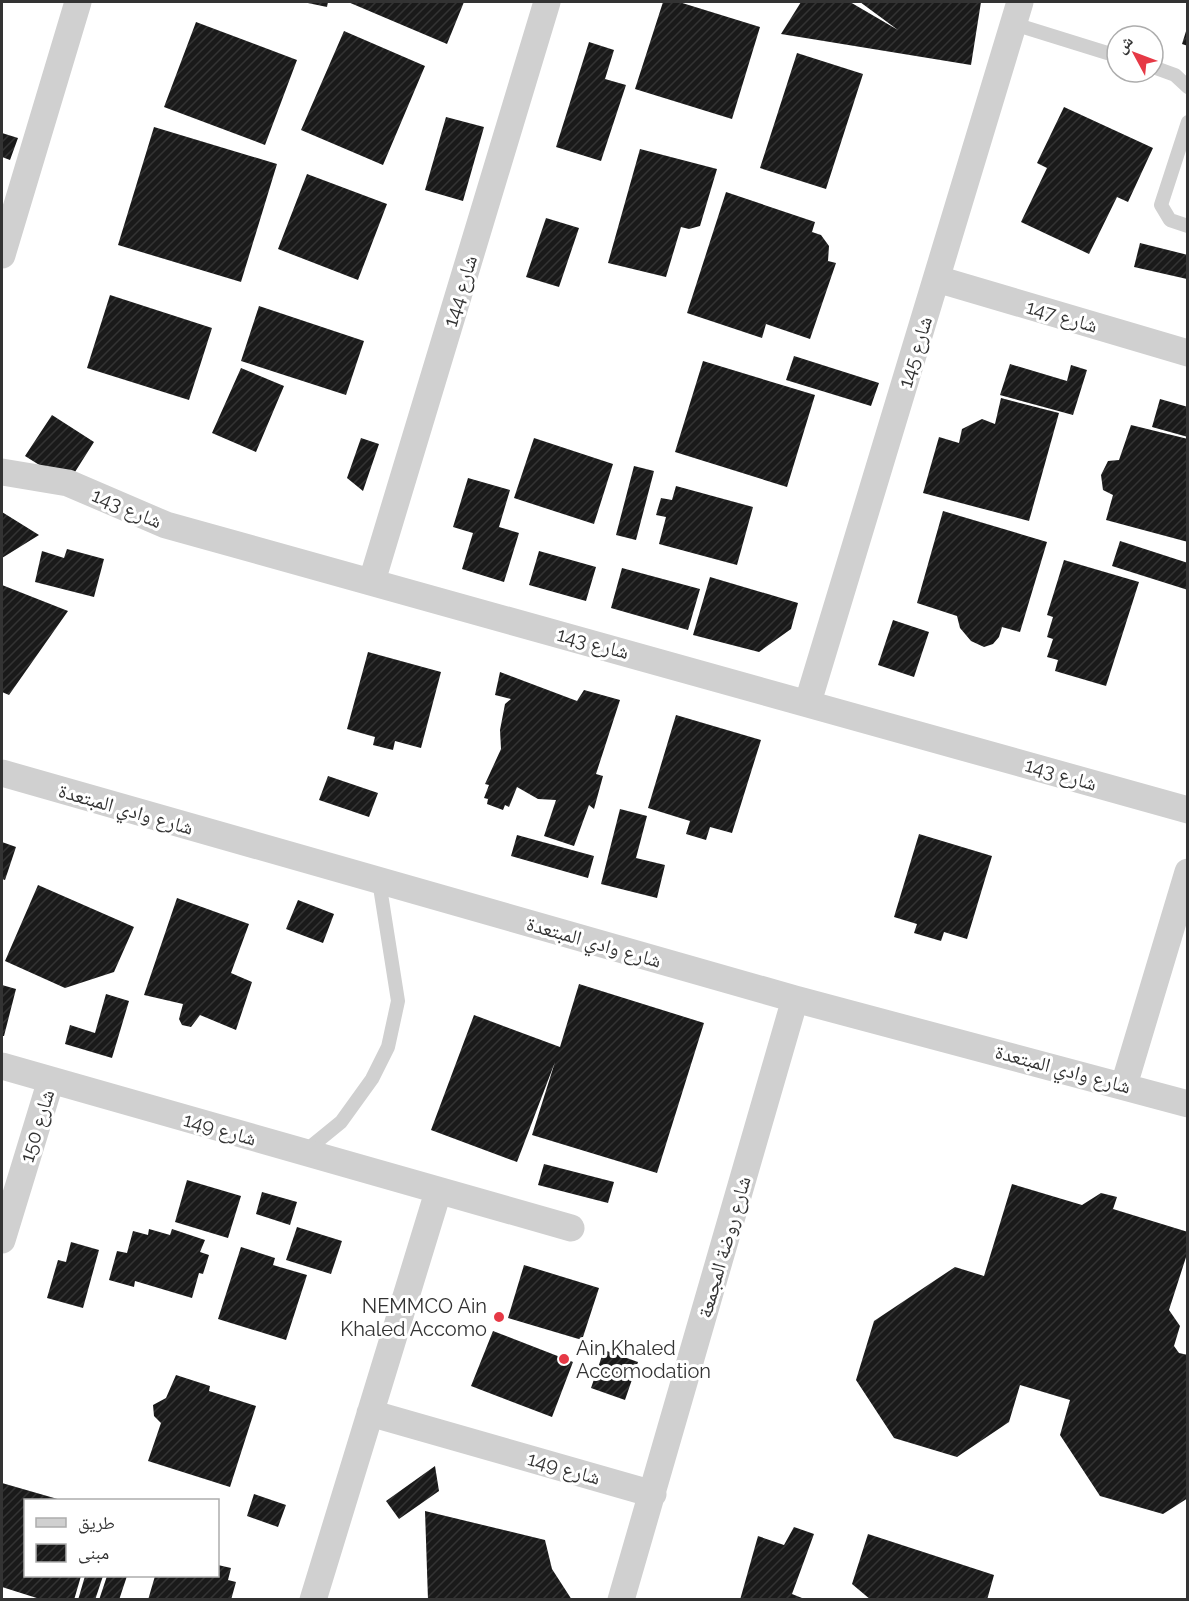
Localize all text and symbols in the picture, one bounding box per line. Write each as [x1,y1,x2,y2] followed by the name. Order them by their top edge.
[1105,24,1165,84] north arrow
[1111,32,1137,57] text: ش
[438,252,483,330] street label: شارع 144
[1023,294,1100,339] street label: شارع 147
[893,313,938,391] street label: شارع 145
[88,483,165,534] street label: شارع 143
[554,622,632,665] street label: شارع 143
[1022,752,1100,797] street label: شارع 143
[55,778,196,844] street label: شارع وادي المبتعدة
[523,911,664,977] street label: شارع وادي المبتعدة
[992,1039,1133,1103] street label: شارع وادي المبتعدة
[15,1087,60,1166] street label: شارع 150
[181,1107,259,1152] street label: شارع 149
[692,1173,757,1321] street label: شارع روضة المجمعة
[340,1294,487,1341] place label: NEMMCO Ain Khaled Accomo
[492,1310,506,1324] marker: NEMMCO Ain Khaled Accomo
[576,1336,711,1383] place label: Ain Khaled Accomodation
[557,1352,571,1366] marker: Ain Khaled Accomodation
[525,1446,603,1491] street label: شارع 149
[24,1499,219,1577] legend
[78,1512,115,1534] text: طريق
[78,1542,109,1564] text: مبنى

